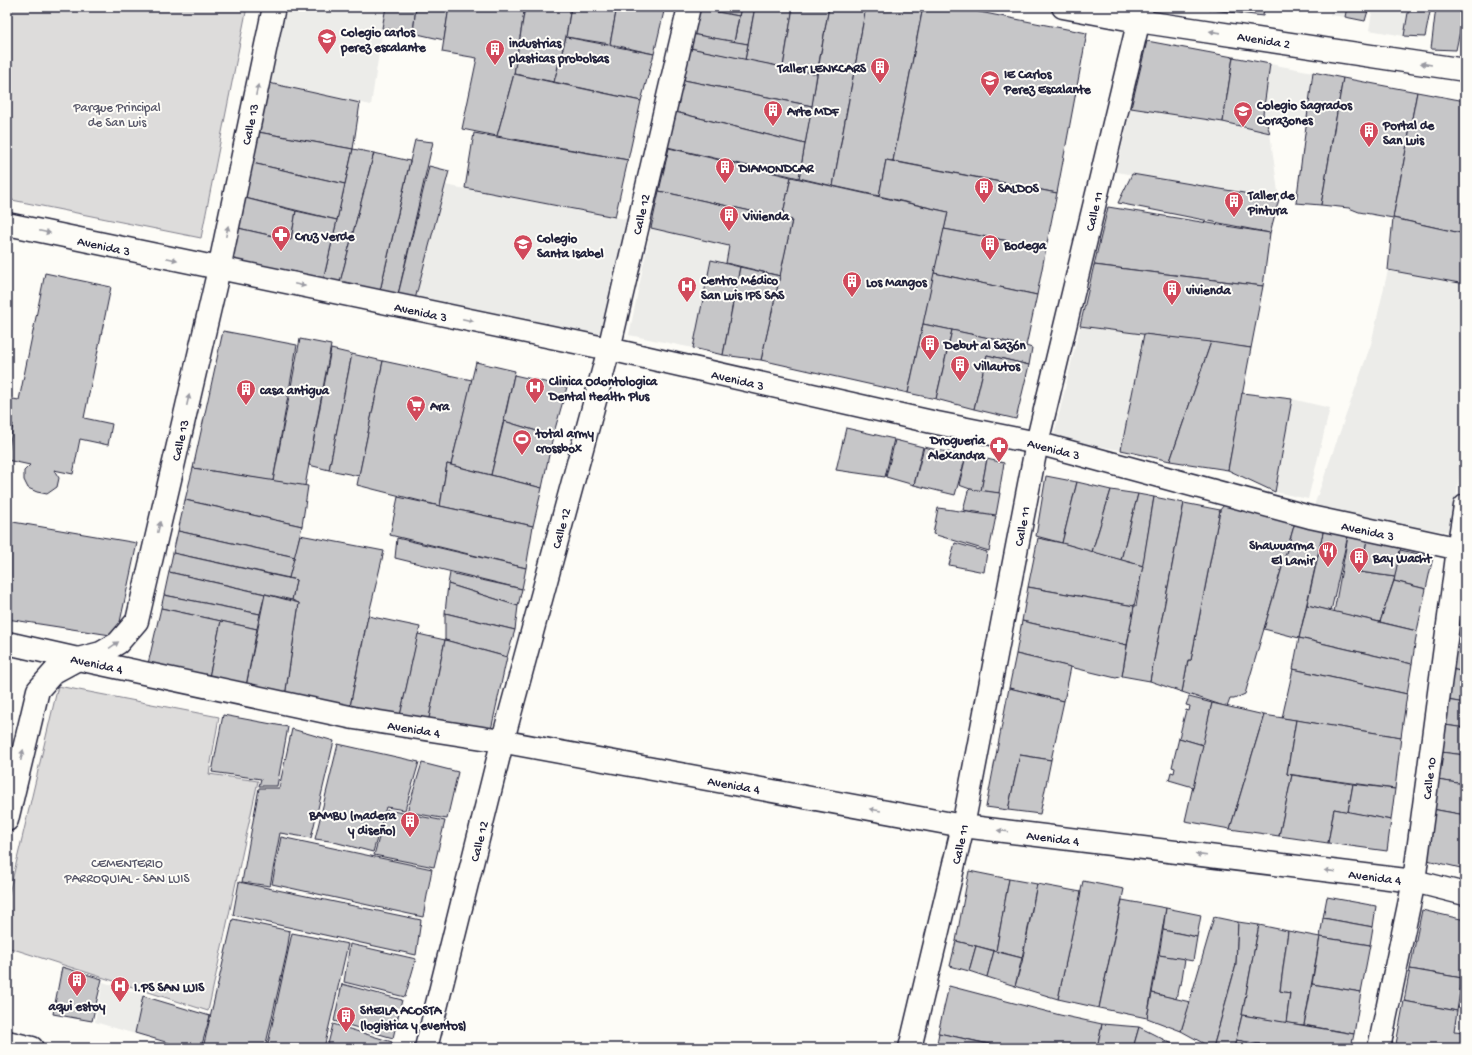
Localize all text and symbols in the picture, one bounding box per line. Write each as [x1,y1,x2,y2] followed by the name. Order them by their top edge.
[340,26,427,57] place label: Colegio carlos perez escalante
[316,27,338,55] school or university icon: Colegio carlos perez escalante
[1209,29,1221,35] one-way arrow
[1236,30,1292,53] street label: Avenida 2
[508,37,610,68] place label: industrias plasticas probolsas
[484,38,506,66] building icon: industrias plasticas probolsas
[869,56,891,84] building icon: Taller LENKCARS
[1420,61,1433,67] one-way arrow
[777,62,867,77] place label: Taller LENKCARS
[1003,68,1092,98] place label: IE Carlos Perez Escalante
[979,69,1001,97] school or university icon: IE Carlos Perez Escalante
[254,84,260,96] one-way arrow
[762,99,784,127] building icon: Arte MDF
[1256,99,1353,129] place label: Colegio Sagrados Corazones
[1232,100,1254,128] school or university icon: Colegio Sagrados Corazones
[72,101,161,131] park label: Parque Principal de San Luis
[240,102,263,147] street label: Calle 13
[786,105,840,120] place label: Arte MDF
[1382,119,1436,149] place label: Portal de San Luis
[1358,120,1380,148] building icon: Portal de San Luis
[714,156,736,184] building icon: DIAMONDCAR
[738,162,815,177] place label: DIAMONDCAR
[973,176,995,204] building icon: SALDOS
[998,182,1040,197] place label: SALDOS
[1247,189,1296,219] place label: Taller de Pintura
[1083,190,1108,233] street label: Calle 11
[1223,190,1245,218] building icon: Taller de Pintura
[630,192,655,236] street label: Calle 12
[718,204,740,232] building icon: Vivienda
[742,210,790,225] place label: Vivienda
[224,224,230,237] one-way arrow
[270,224,292,252] pharmacy icon: Cruz Verde
[39,230,51,236] one-way arrow
[294,230,356,245] place label: Cruz Verde
[536,232,604,262] place label: Colegio Santa Isabel
[512,233,534,261] school or university icon: Colegio Santa Isabel
[979,233,1001,261] building icon: Bodega
[76,235,132,260] street label: Avenida 3
[1003,239,1047,254] place label: Bodega
[166,256,179,262] one-way arrow
[841,270,863,298] building icon: Los Mangos
[700,274,785,304] place label: Centro Médico San Luis IPS SAS
[676,275,698,303] hospital icon: Centro Médico San Luis IPS SAS
[866,276,928,291] place label: Los Mangos
[1161,278,1183,306] building icon: vivienda
[294,283,306,289] one-way arrow
[1185,284,1232,299] place label: vivienda
[393,301,449,326] street label: Avenida 3
[462,318,474,324] one-way arrow
[919,333,941,361] building icon: Debut al Sazón
[943,339,1026,354] place label: Debut al Sazón
[949,354,971,382] building icon: Villautos
[973,360,1021,375] place label: Villautos
[710,368,766,395] street label: Avenida 3
[548,375,658,405] place label: Clinica Odontologica Dental Health Plus
[524,376,546,404] hospital icon: Clinica Odontologica Dental Health Plus
[235,378,257,406] building icon: casa antigua
[260,384,330,399] place label: casa antigua
[186,394,192,406] one-way arrow
[405,394,427,422] supermarket icon: Ara
[429,400,450,415] place label: Ara
[169,418,193,463] street label: Calle 13
[535,427,595,457] place label: total army crossbox
[511,428,533,456] sports icon: total army crossbox
[927,434,986,464] place label: Drogueria Alexandra
[988,435,1010,463] pharmacy icon: Drogueria Alexandra
[1025,437,1082,464] street label: Avenida 3
[1012,505,1035,548] street label: Calle 11
[550,506,575,551] street label: Calle 12
[1340,520,1396,545] street label: Avenida 3
[156,521,162,533] one-way arrow
[1249,539,1315,569] place label: Shawuarma El Lamir
[1317,540,1339,568] restaurant icon: Shawuarma El Lamir
[1348,546,1370,574] building icon: Bay Wacht
[1372,552,1433,567] place label: Bay Wacht
[109,641,119,649] one-way arrow
[69,653,124,678] street label: Avenida 4
[386,719,441,742] street label: Avenida 4
[20,749,26,761] one-way arrow
[1420,756,1441,800] street label: Calle 10
[706,774,761,798] street label: Avenida 4
[868,807,881,813] one-way arrow
[308,809,397,839] place label: BAMBU (madera y diseño)
[399,810,421,838] building icon: BAMBU (madera y diseño)
[468,819,493,864] street label: Calle 12
[950,823,973,866] street label: Calle 11
[997,828,1009,834] one-way arrow
[1025,829,1080,850] street label: Avenida 4
[1195,852,1207,858] one-way arrow
[64,857,190,887] park label: CEMENTERIO PARROQUIAL - SAN LUIS
[1324,867,1336,874] one-way arrow
[1347,868,1402,889] street label: Avenida 4
[66,969,88,997] building icon: aqui estoy
[109,975,131,1003] hospital icon: I.PS SAN LUIS
[134,981,205,996] place label: I.PS SAN LUIS
[48,1000,106,1015] place label: aqui estoy
[360,1004,466,1034] place label: SHEILA ACOSTA (logistica y eventos)
[335,1005,357,1033] building icon: SHEILA ACOSTA (logistica y eventos)

